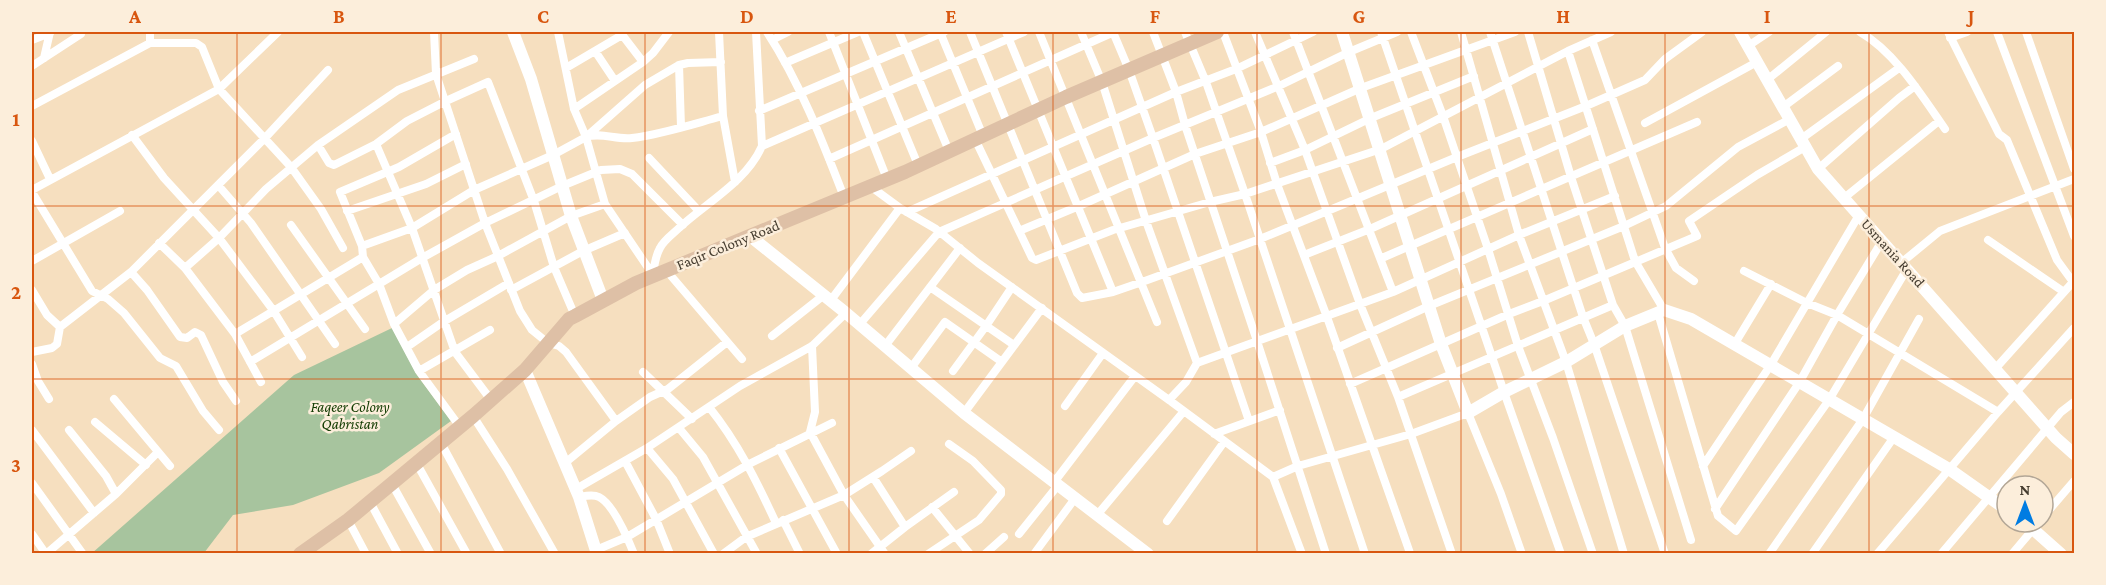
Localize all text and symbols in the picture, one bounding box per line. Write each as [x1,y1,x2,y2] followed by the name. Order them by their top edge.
[128,5,142,27] text: A
[333,5,345,27] text: B
[537,5,549,27] text: C
[740,5,754,27] text: D
[945,5,957,27] text: E
[1150,5,1161,27] text: F
[1353,5,1366,27] text: G
[1556,5,1570,27] text: H
[1764,5,1771,27] text: I
[1966,5,1975,27] text: J
[12,108,20,130] text: 1
[1858,216,1928,291] street label: Usmania Road
[674,217,782,274] street label: Faqir Colony Road
[11,281,21,303] text: 2
[310,399,390,432] park label: Faqeer Colony Qabristan
[11,454,21,476] text: 3
[1995,474,2055,534] north arrow
[2020,481,2031,498] text: N

